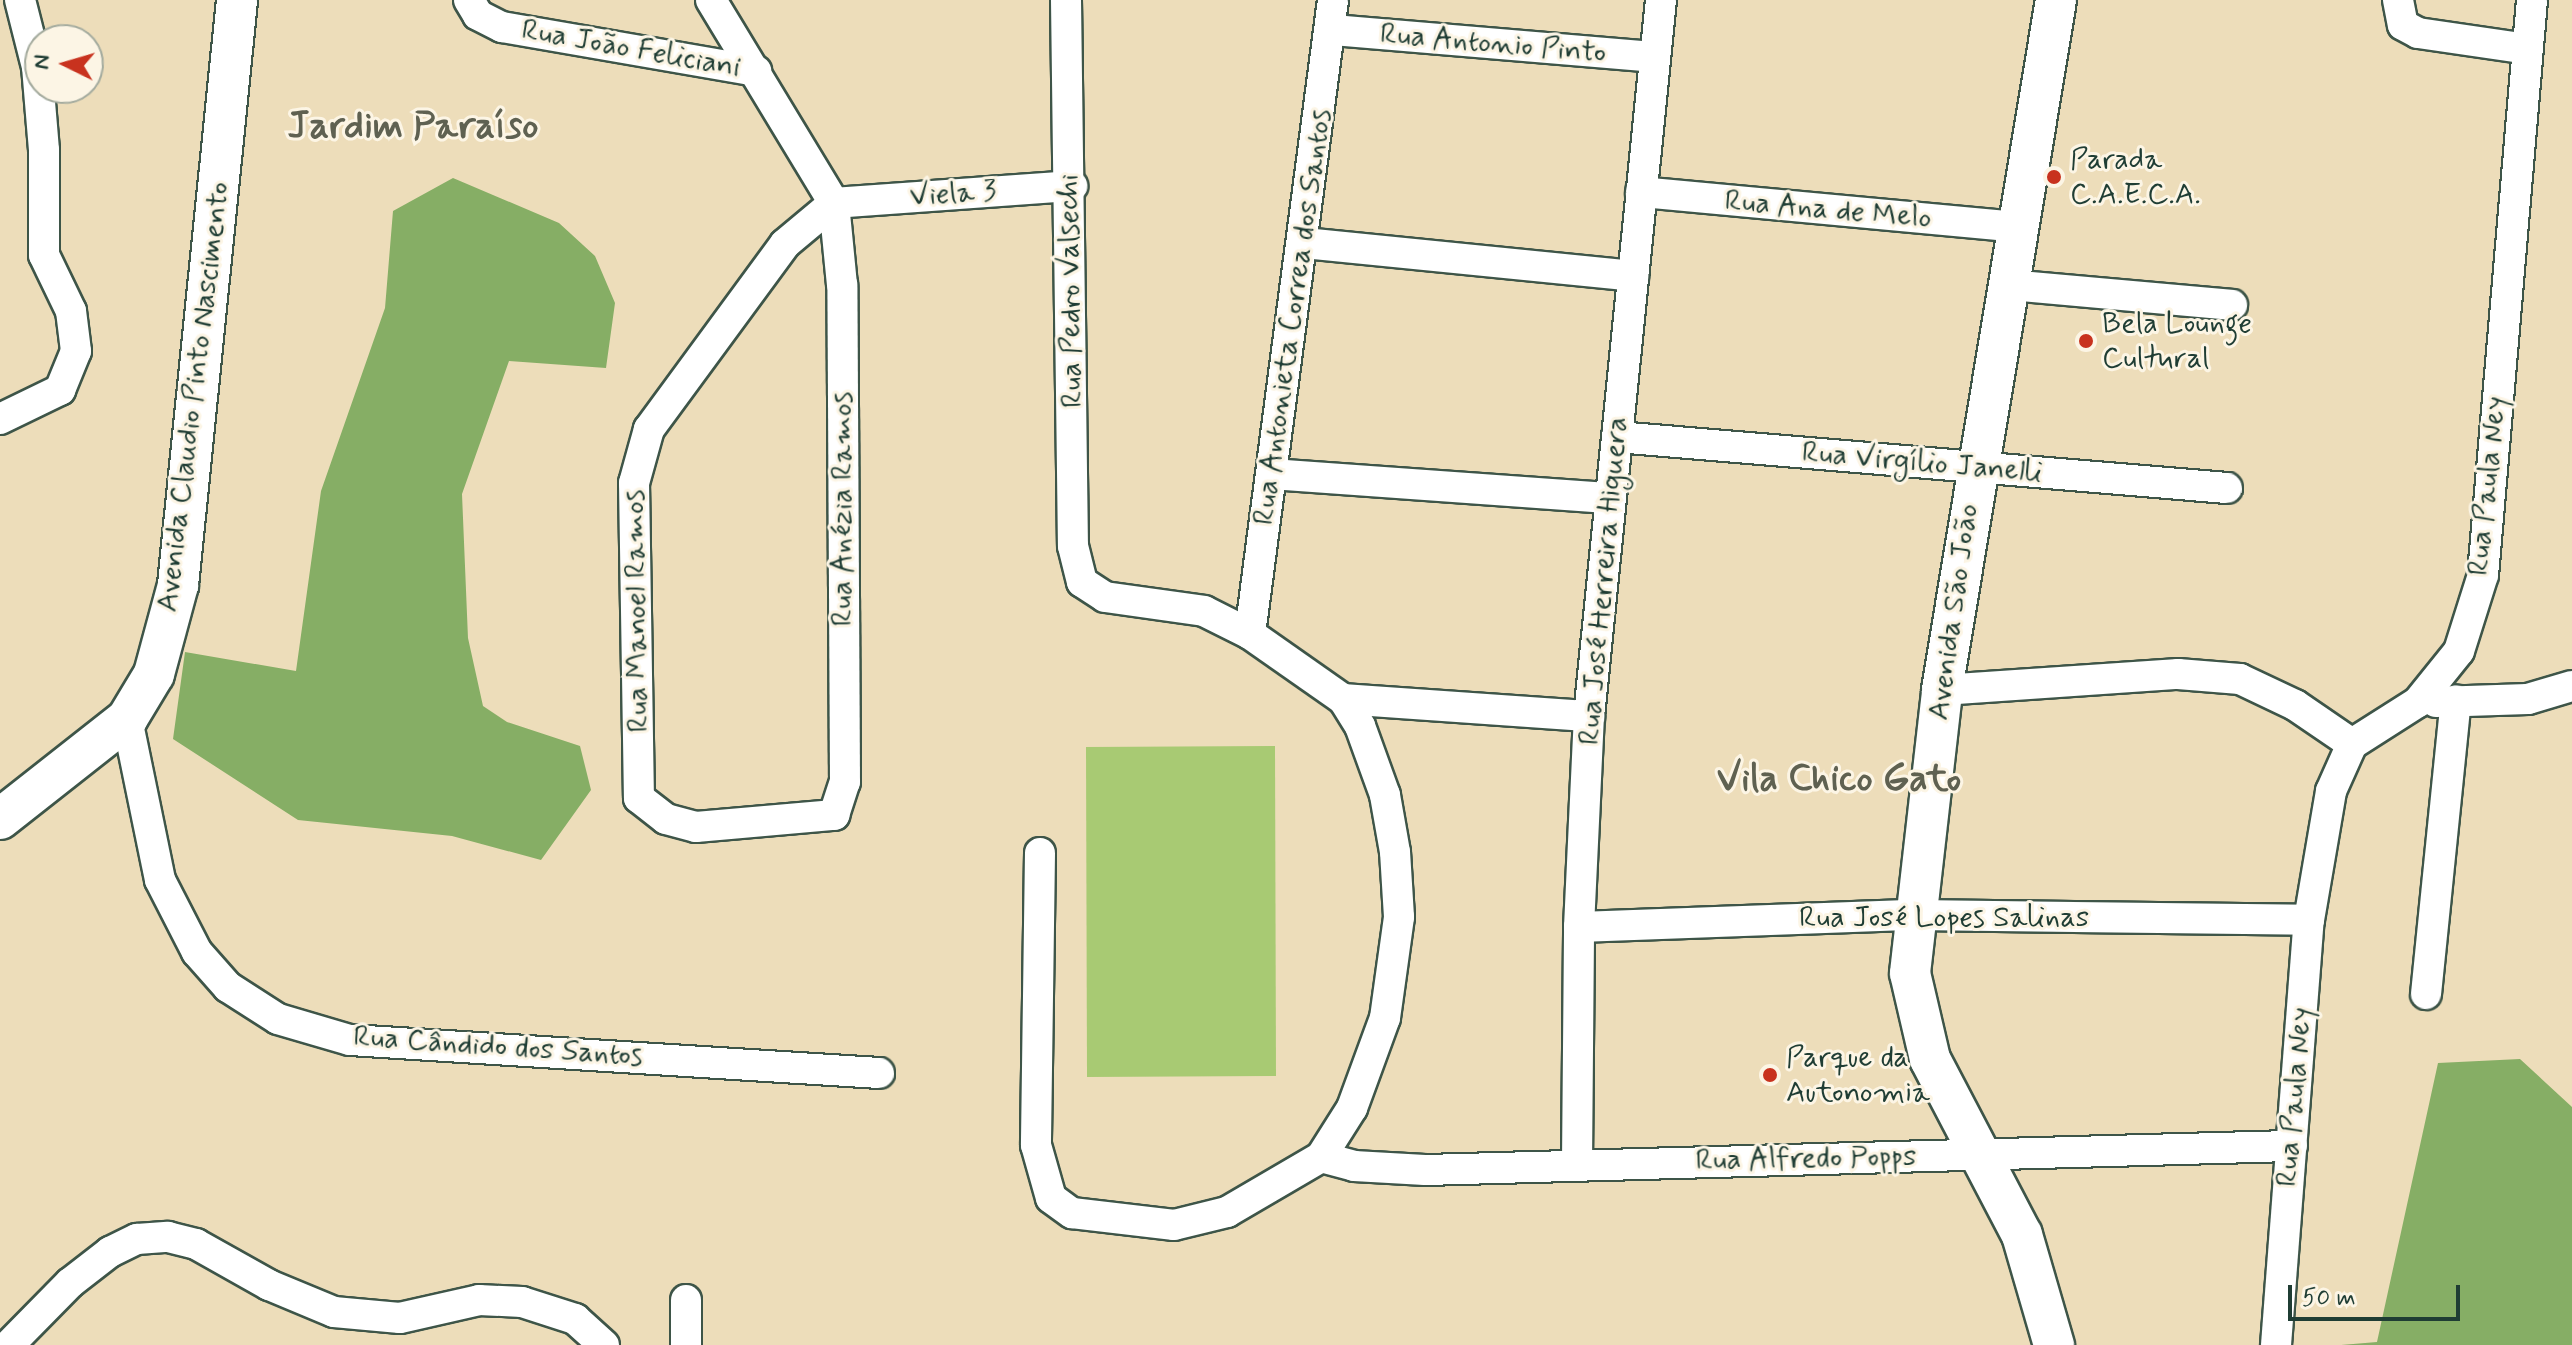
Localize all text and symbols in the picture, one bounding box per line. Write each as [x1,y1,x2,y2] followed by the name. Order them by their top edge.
[518,12,744,86] street label: Rua João Feliciani
[1378,16,1608,72] street label: Rua Antonio Pinto
[24,24,104,104] north arrow
[27,54,57,71] text: N
[1245,102,1341,532] street label: Rua Antonieta Correa dos Santos
[291,104,535,150] district label: Jardim Paraíso
[2070,142,2201,212] place label: Parada C.A.E.C.A.
[2045,168,2063,186] marker: Parada C.A.E.C.A.
[908,173,998,215] street label: Viela 3
[1051,174,1091,408] street label: Rua Pedro Valsechi
[150,182,238,612] street label: Avenida Claudio Pinto Nascimento
[1723,183,1933,237] street label: Rua Ana de Melo
[2102,306,2254,376] place label: Bela Lounge Cultural
[2077,332,2095,350] marker: Bela Lounge Cultural
[825,393,861,625] street label: Rua Anézia Ramos
[2461,395,2515,577] street label: Rua Paula Ney
[1572,416,1636,746] street label: Rua José Herreira Higuera
[1800,435,2044,491] street label: Rua Virgílio Janelli
[617,492,657,730] street label: Rua Manoel Ramos
[1921,501,1987,723] street label: Avenida São João
[1721,757,1957,803] district label: Vila Chico Gato
[1800,900,2088,936] street label: Rua José Lopes Salinas
[2269,1006,2321,1188] street label: Rua Paula Ney
[349,1019,647,1075] street label: Rua Cândido dos Santos
[1786,1040,1930,1110] place label: Parque da Autonomia
[1761,1066,1779,1084] marker: Parque da Autonomia
[1696,1139,1916,1179] street label: Rua Alfredo Popps
[2292,1269,2464,1319] scale bar
[2302,1283,2356,1314] text: 50 m

